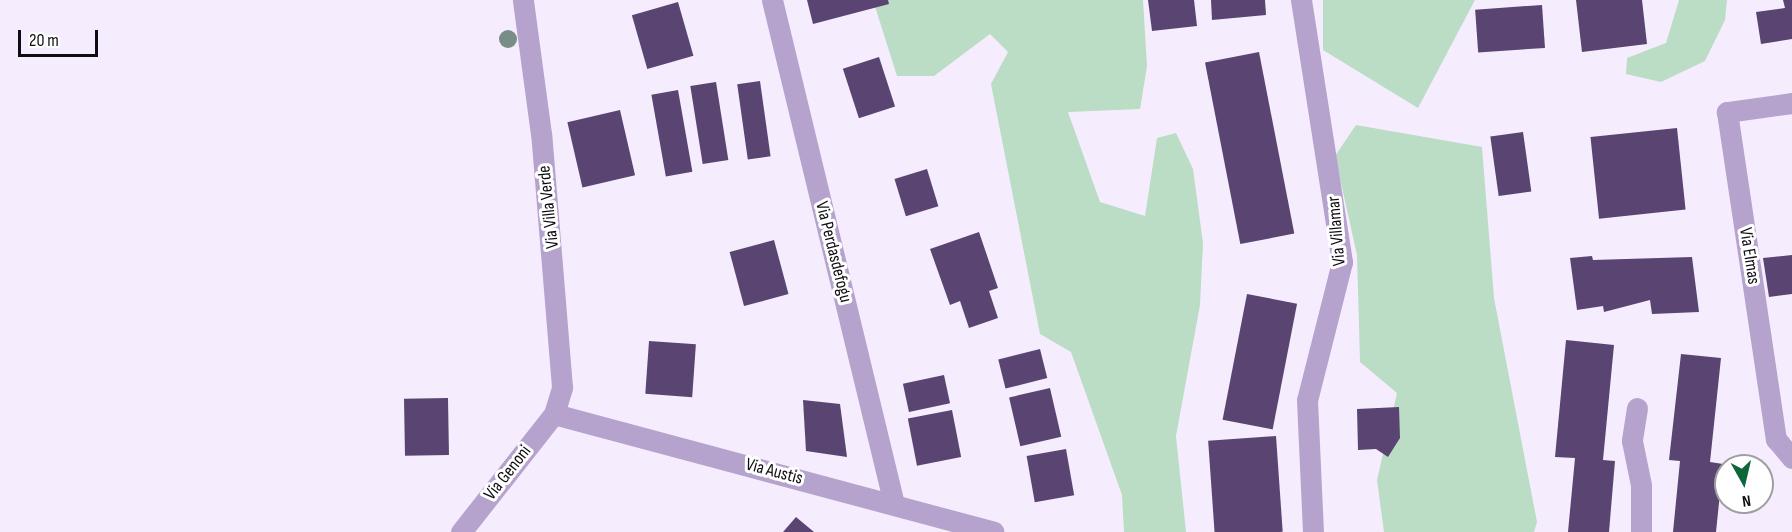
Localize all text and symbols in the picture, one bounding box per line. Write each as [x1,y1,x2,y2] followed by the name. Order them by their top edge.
[21,18,100,56] scale bar
[29,30,59,51] text: 20 m
[534,164,564,250] street label: Via Villa Verde
[1323,195,1351,267] street label: Via Villamar
[810,199,856,305] street label: Via Perdasdefogu
[1734,226,1764,286] street label: Via Elmas
[480,441,536,505] street label: Via Genoni
[743,454,805,490] street label: Via Austis
[1714,454,1774,514] north arrow
[1741,490,1752,510] text: N

